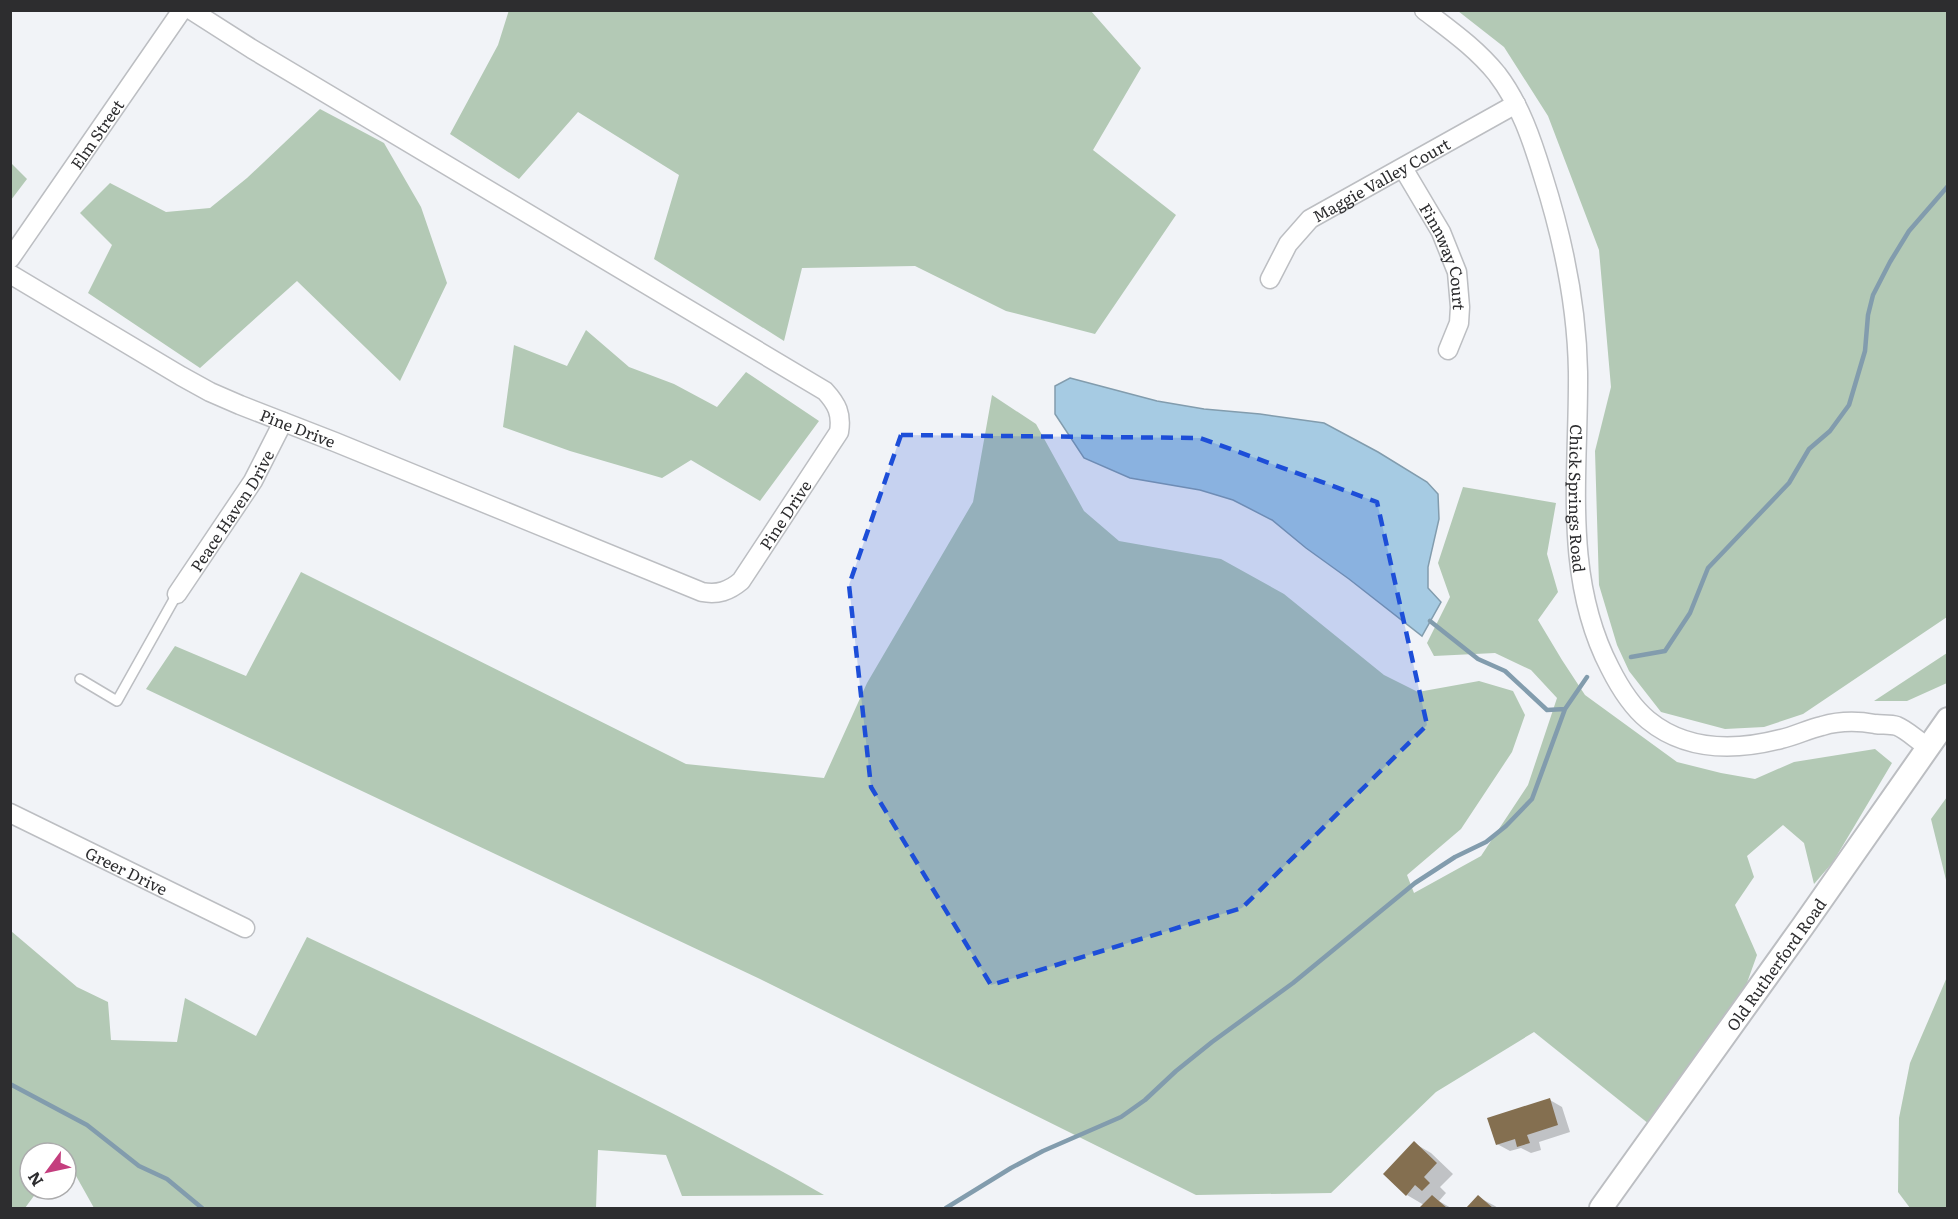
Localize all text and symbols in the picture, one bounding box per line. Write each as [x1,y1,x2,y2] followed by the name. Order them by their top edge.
[64,94,129,174] street label: Elm Street
[1308,131,1455,227] street label: Maggie Valley Court
[1414,198,1472,312] street label: Finnway Court
[257,402,339,453] street label: Pine Drive
[1564,424,1592,574] street label: Chick Springs Road
[184,445,279,576] street label: Peace Haven Drive
[753,475,816,554] street label: Pine Drive
[82,840,172,900] street label: Greer Drive
[1720,893,1831,1035] street label: Old Rutherford Road
[18,1141,78,1201] north arrow
[21,1168,48,1192] text: N

